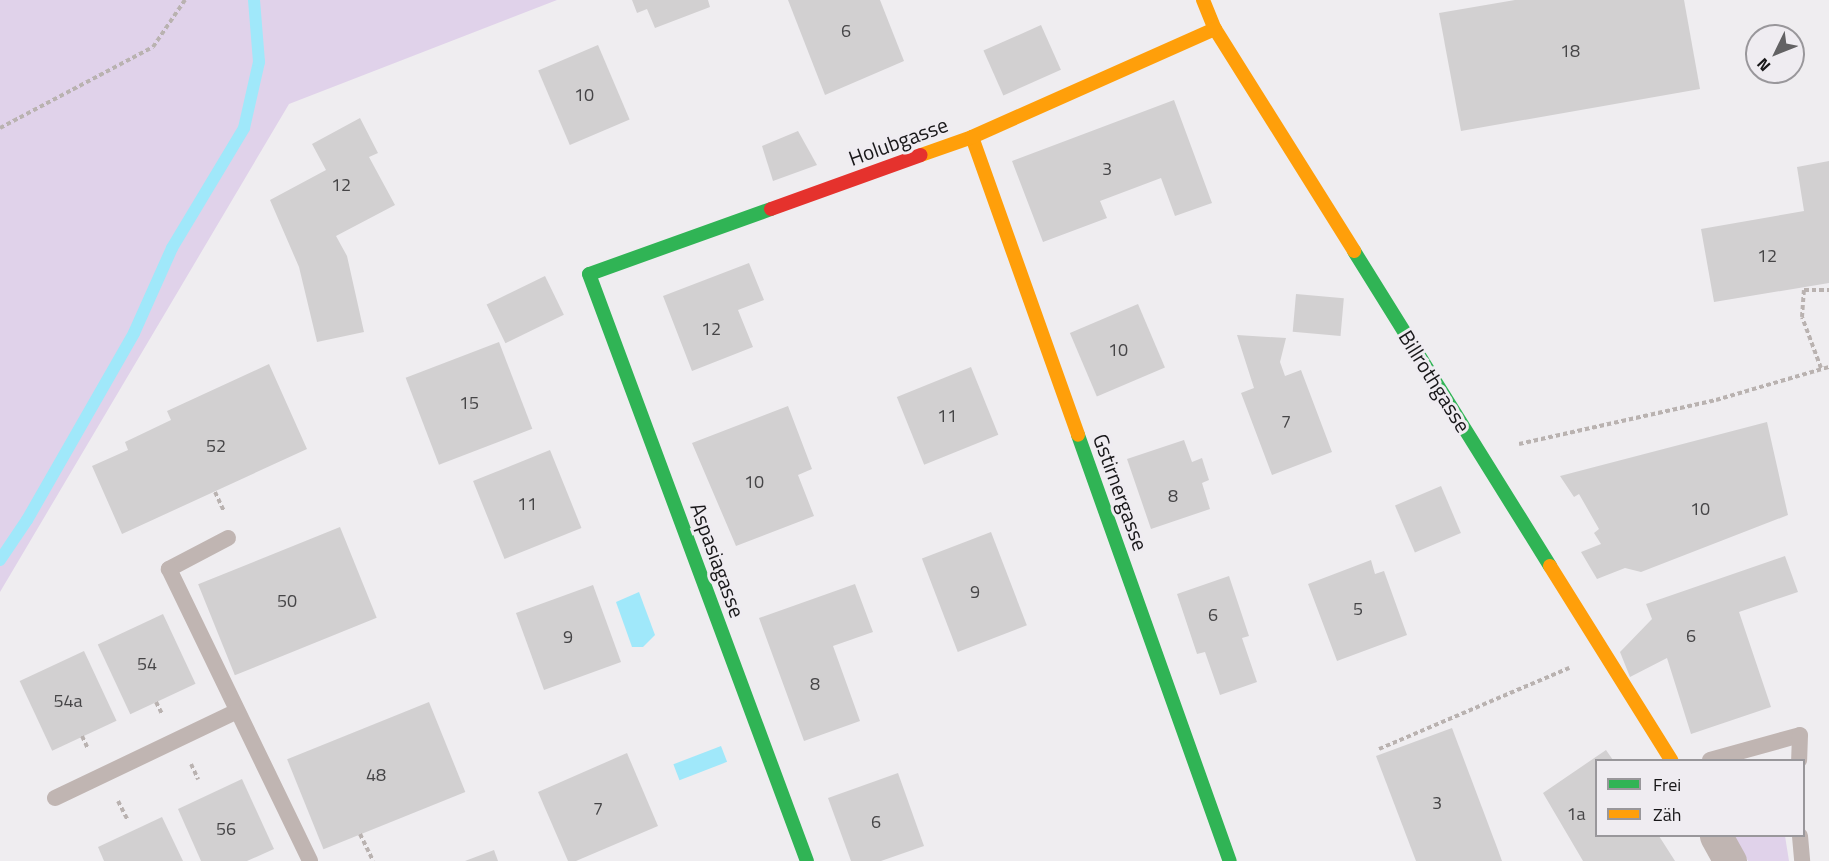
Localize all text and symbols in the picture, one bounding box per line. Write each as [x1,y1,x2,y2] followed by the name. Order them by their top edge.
[841,20,851,42] house number: 6
[1745,24,1805,84] north arrow
[1560,40,1580,62] house number: 18
[1751,53,1776,77] text: N
[574,84,594,106] house number: 10
[845,111,951,171] street label: Holubgasse
[1102,158,1112,180] house number: 3
[331,174,351,196] house number: 12
[1757,245,1777,267] house number: 12
[701,318,721,340] house number: 12
[1394,325,1476,437] street label: Billrothgasse
[1108,339,1128,361] house number: 10
[459,392,479,414] house number: 15
[937,405,957,427] house number: 11
[1281,411,1291,433] house number: 7
[1088,430,1154,554] street label: Gstirnergasse
[206,435,226,457] house number: 52
[744,471,764,493] house number: 10
[1168,485,1178,507] house number: 8
[517,493,537,515] house number: 11
[1690,498,1710,520] house number: 10
[686,499,750,621] street label: Aspasiagasse
[970,581,980,603] house number: 9
[277,590,297,612] house number: 50
[1353,598,1363,620] house number: 5
[1208,604,1218,626] house number: 6
[1686,625,1696,647] house number: 6
[563,626,573,648] house number: 9
[137,653,157,675] house number: 54
[810,673,820,695] house number: 8
[53,690,83,712] house number: 54a
[1595,759,1805,837] legend
[366,764,386,786] house number: 48
[1653,771,1681,798] text: Frei
[1432,792,1442,814] house number: 3
[593,798,603,820] house number: 7
[1653,801,1681,828] text: Zäh
[1566,803,1586,825] house number: 1a
[871,811,881,833] house number: 6
[216,818,236,840] house number: 56

